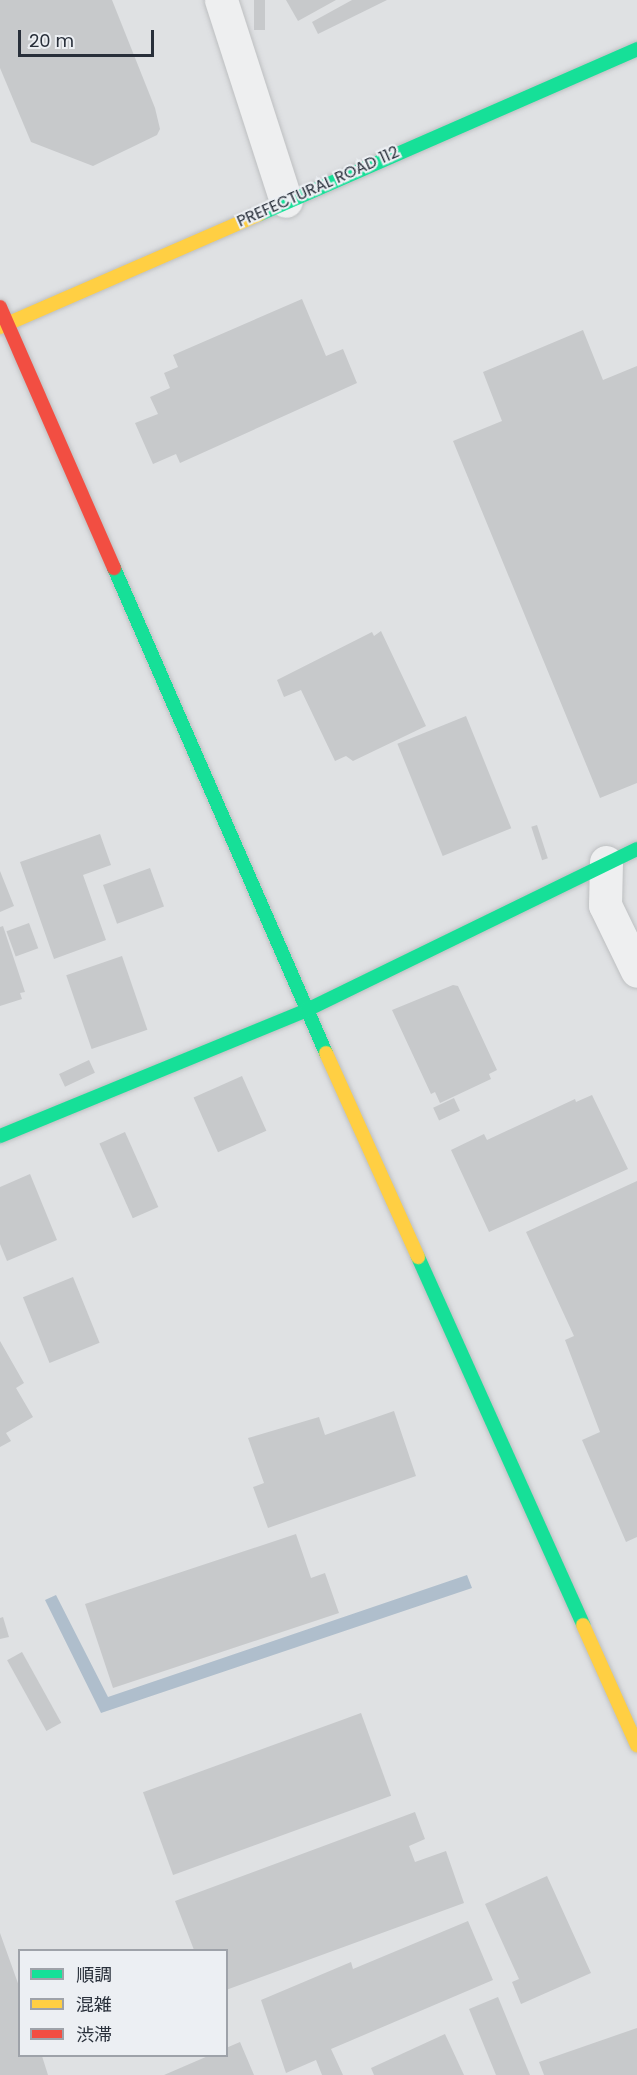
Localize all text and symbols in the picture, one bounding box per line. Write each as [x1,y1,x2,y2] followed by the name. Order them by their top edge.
[21,18,158,56] scale bar
[29,28,74,53] text: 20 m
[234,143,402,231] street label: PREFECTURAL ROAD 112
[18,1949,228,2057] legend
[76,1962,112,1987] text: 順調
[76,1992,112,2017] text: 混雑
[76,2022,112,2047] text: 渋滞

